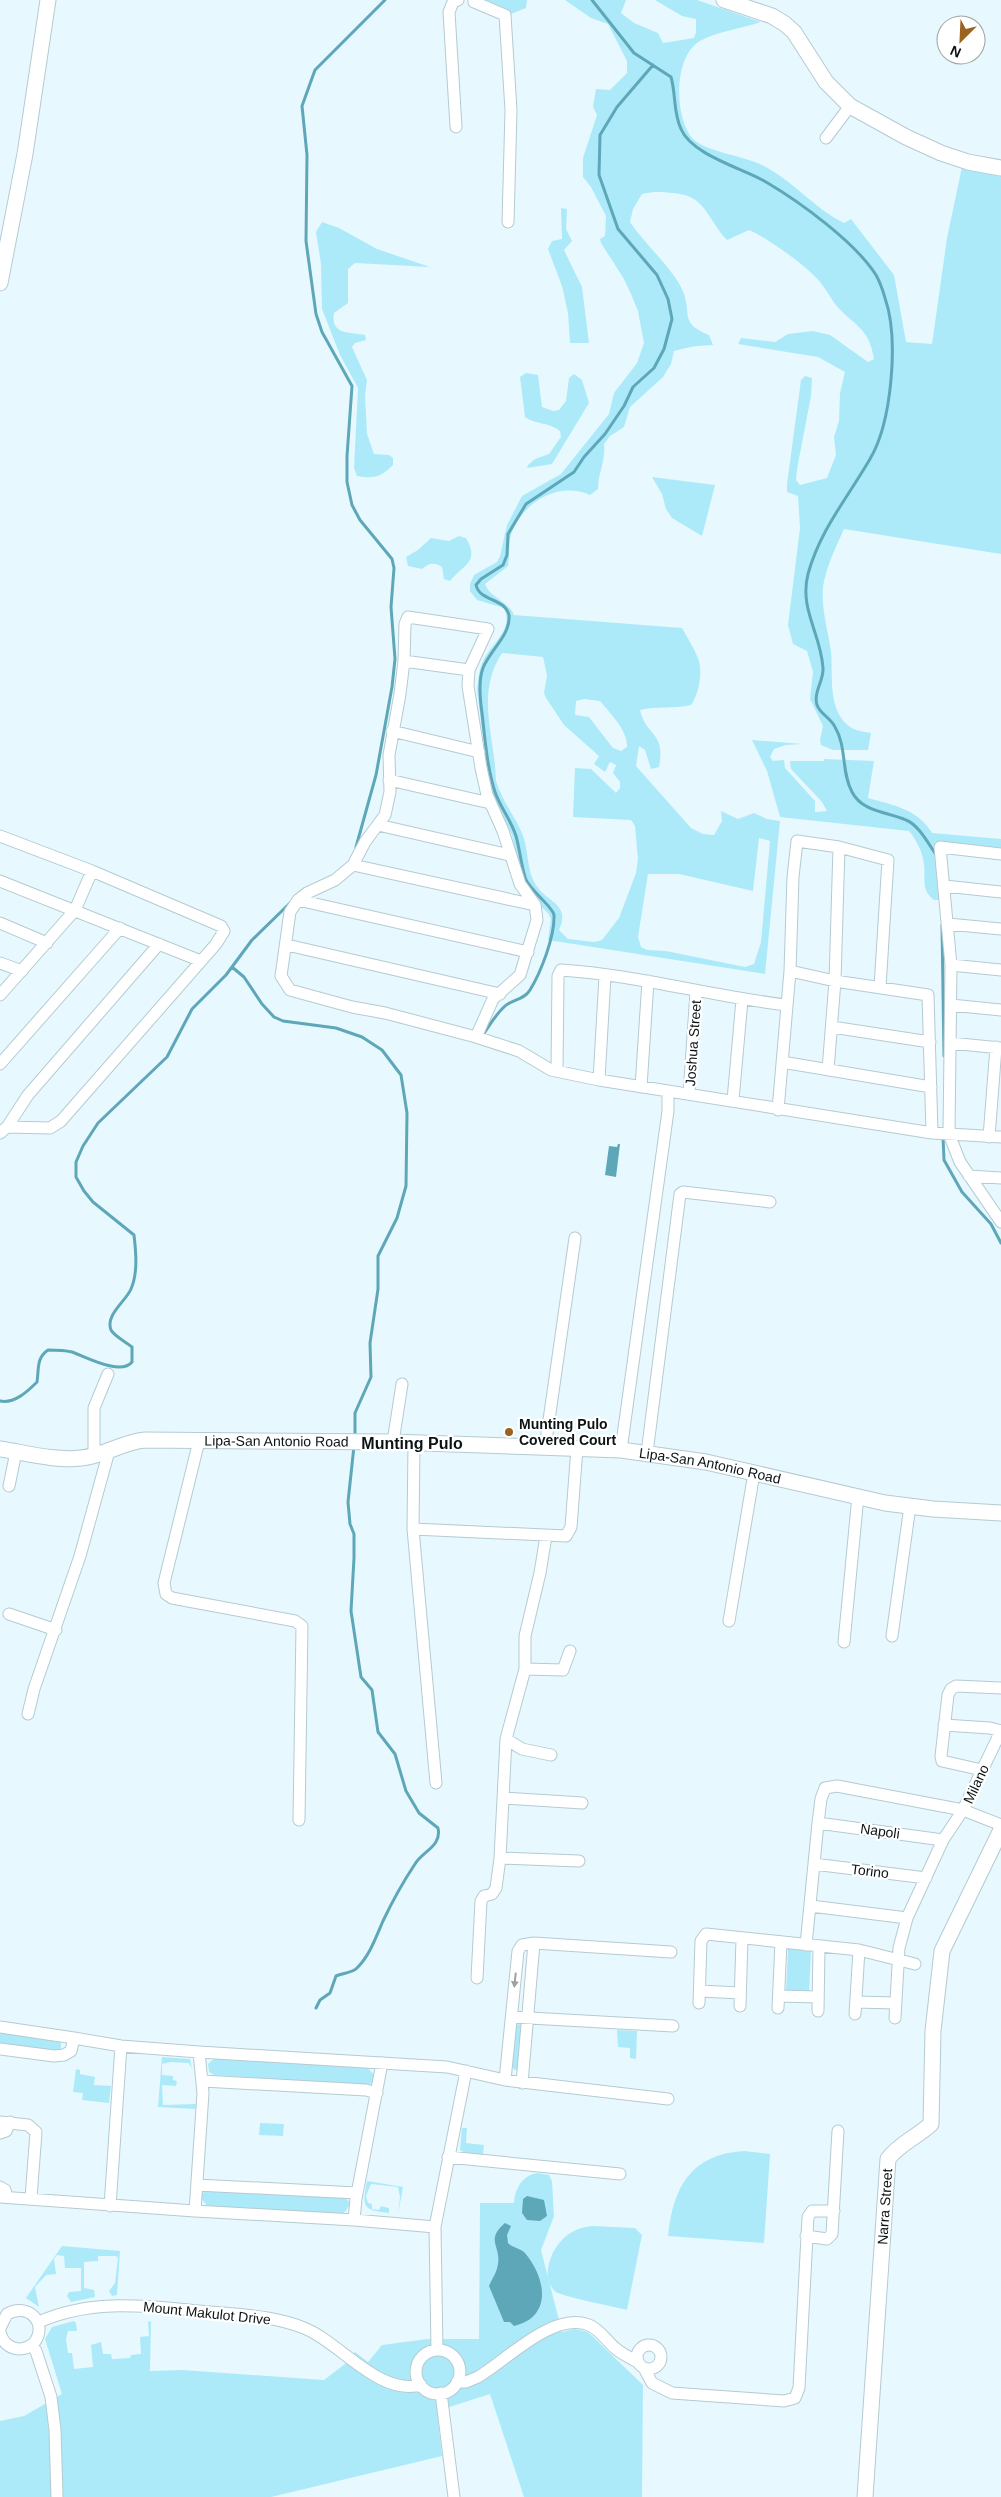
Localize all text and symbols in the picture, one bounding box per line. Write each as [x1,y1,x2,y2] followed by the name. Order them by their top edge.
[936,15,986,65] north arrow
[948,43,964,61] text: N
[682,999,704,1087] street label: Joshua Street
[519,1416,617,1448] place label: Munting Pulo Covered Court
[503,1426,515,1438] marker: Munting Pulo Covered Court
[204,1432,349,1450] street label: Lipa-San Antonio Road
[361,1435,463,1452] district label: Munting Pulo
[638,1445,782,1487] street label: Lipa-San Antonio Road
[960,1762,992,1806] street label: Milano
[859,1820,901,1842] street label: Napoli
[850,1861,890,1881] street label: Torino
[511,1973,519,1989] one-way arrow
[874,2168,895,2245] street label: Narra Street
[142,2298,272,2328] street label: Mount Makulot Drive

